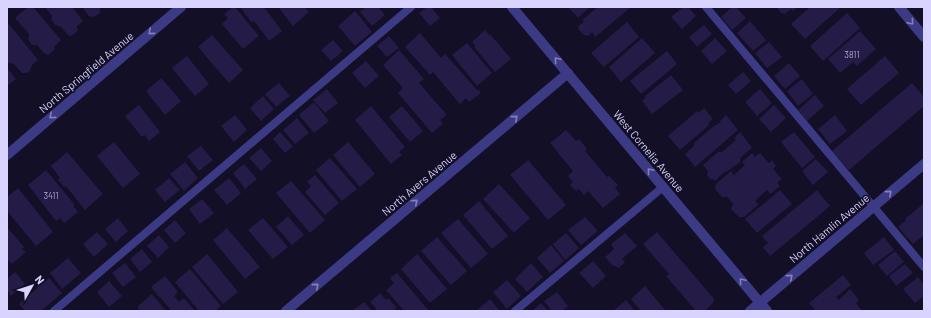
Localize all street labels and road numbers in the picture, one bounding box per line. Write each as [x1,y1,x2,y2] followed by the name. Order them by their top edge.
[36,29,136,115] street label: North Springfield Avenue
[611,107,687,195] street label: West Cornelia Avenue
[379,148,459,218] street label: North Avers Avenue
[786,191,872,265] street label: North Hamlin Avenue

